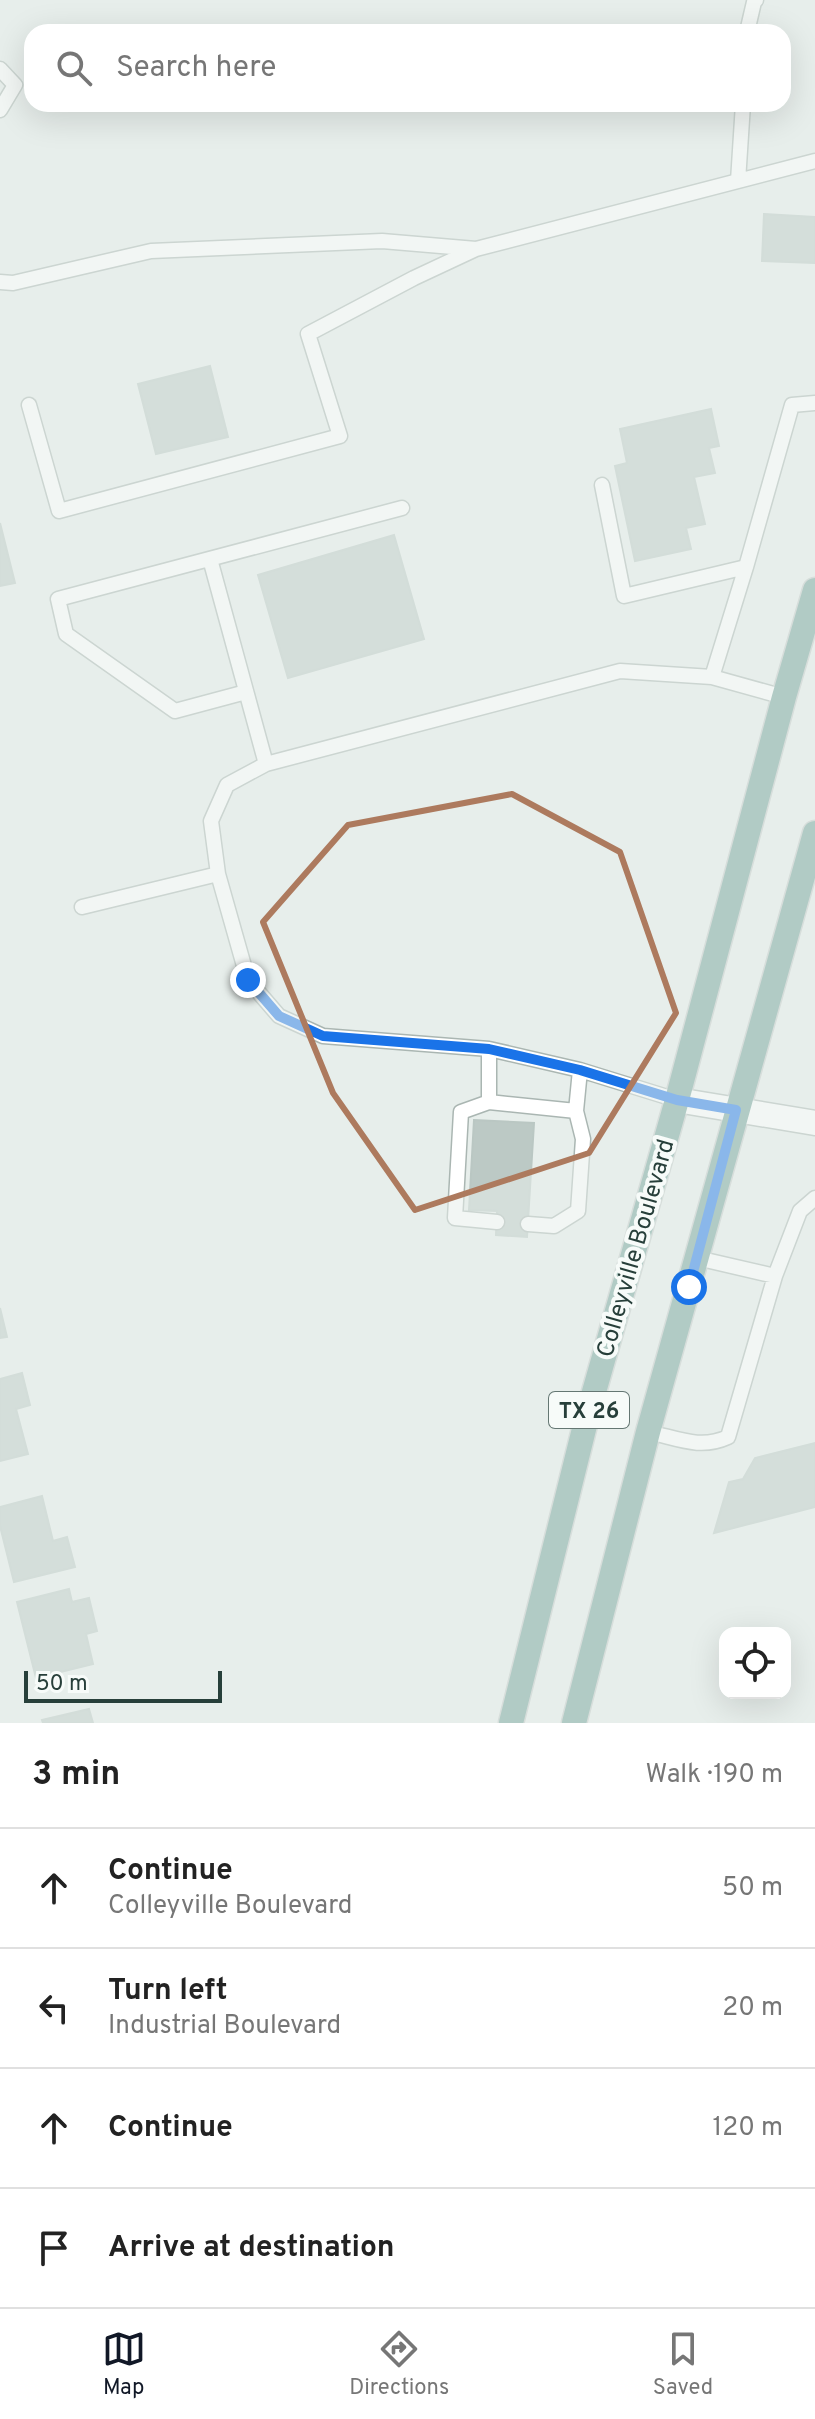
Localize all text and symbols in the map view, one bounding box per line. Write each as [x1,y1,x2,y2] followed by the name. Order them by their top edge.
[24,24,791,112] search box
[52,46,96,90] icon: search
[116,50,276,87] text: Search here
[230,962,266,998] route end
[591,1136,682,1361] street label: Colleyville Boulevard
[671,1269,707,1305] route start
[549,1392,629,1428] road number: TX 26
[719,1627,791,1699] map controls
[719,1627,791,1699] button: locate
[24,1667,222,1703] scale bar
[36,1671,88,1698] text: 50 m
[32,1754,120,1797] text: 3 min
[645,1759,783,1792] text: Walk · 190 m
[108,1853,233,1890] text: Continue
[32,1866,76,1910] icon: ahead
[722,1872,783,1905] text: 50 m
[108,1890,352,1923] text: Colleyville Boulevard
[108,1973,228,2010] text: Turn left
[32,1986,76,2030] icon: left
[722,1992,783,2025] text: 20 m
[108,2010,341,2043] text: Industrial Boulevard
[32,2106,76,2150] icon: ahead
[108,2110,233,2147] text: Continue
[713,2112,783,2145] text: 120 m
[32,2226,76,2270] icon: arrive
[108,2230,394,2267] text: Arrive at destination
[102,2327,146,2402] tab: Map
[349,2327,449,2402] tab: Directions
[653,2327,713,2402] tab: Saved

